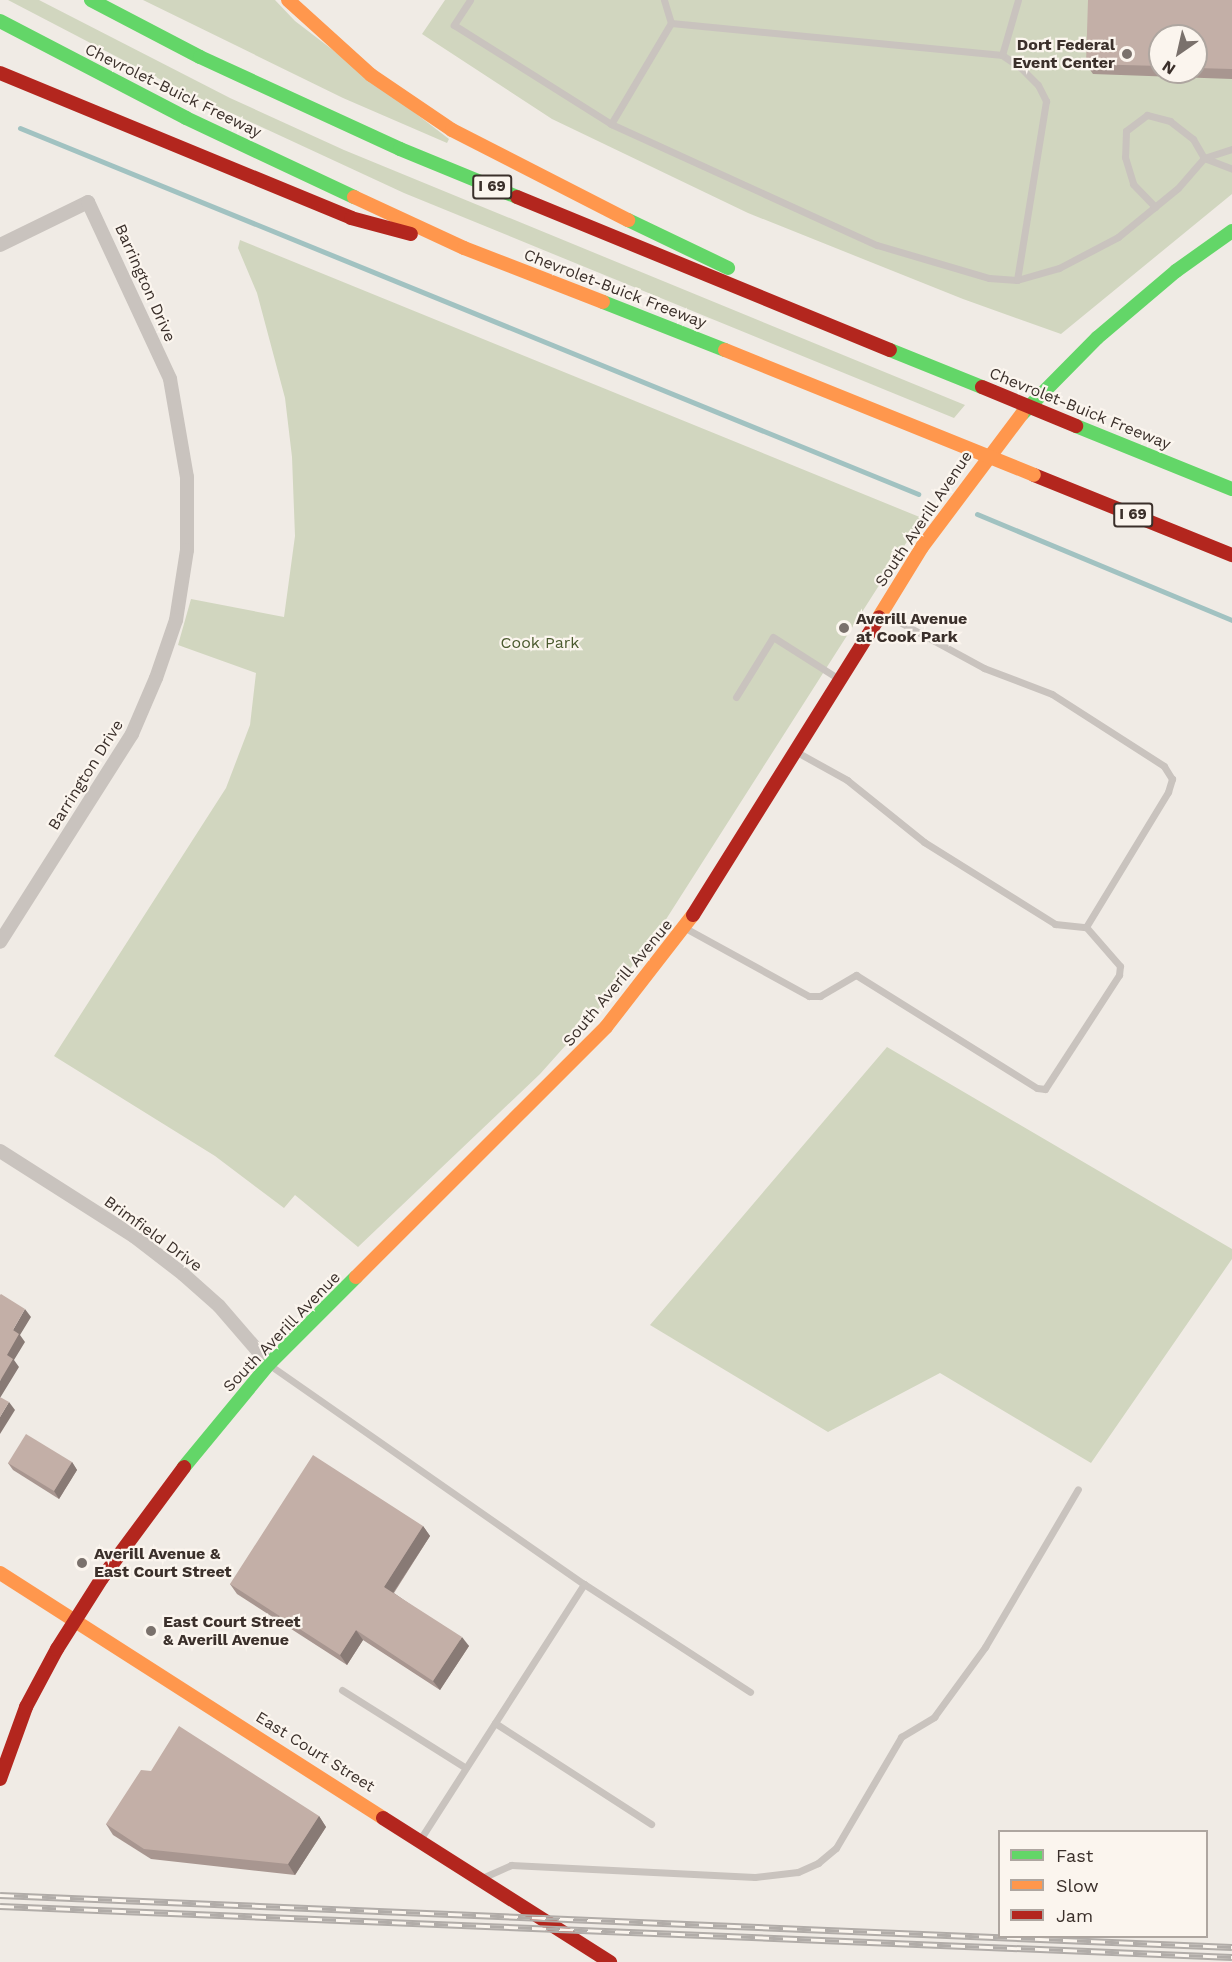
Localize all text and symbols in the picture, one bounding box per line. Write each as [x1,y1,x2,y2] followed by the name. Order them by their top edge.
[1148,24,1208,84] north arrow
[1012,35,1115,73] place label: Dort Federal Event Center
[81,40,265,142] street label: Chevrolet-Buick Freeway
[1120,47,1134,61] marker: Dort Federal Event Center
[1159,56,1179,79] text: N
[471,175,513,199] road number: I 69
[110,221,180,345] street label: Barrington Drive
[521,245,709,333] street label: Chevrolet-Buick Freeway
[986,364,1174,454] street label: Chevrolet-Buick Freeway
[871,446,977,592] street label: South Averill Avenue
[1112,503,1154,527] road number: I 69
[856,609,968,647] place label: Averill Avenue at Cook Park
[837,621,851,635] marker: Averill Avenue at Cook Park
[500,633,580,653] park label: Cook Park
[44,716,128,834] street label: Barrington Drive
[559,915,677,1051] street label: South Averill Avenue
[100,1192,206,1276] street label: Brimfield Drive
[219,1267,345,1397] street label: South Averill Avenue
[94,1544,232,1582] place label: Averill Avenue & East Court Street
[75,1556,89,1570] marker: Averill Avenue & East Court Street
[163,1612,301,1650] place label: East Court Street & Averill Avenue
[144,1624,158,1638] marker: East Court Street & Averill Avenue
[252,1708,378,1796] street label: East Court Street
[998,1830,1208,1938] legend
[1056,1845,1093,1866] text: Fast
[1056,1875,1099,1896] text: Slow
[1056,1905,1093,1926] text: Jam

